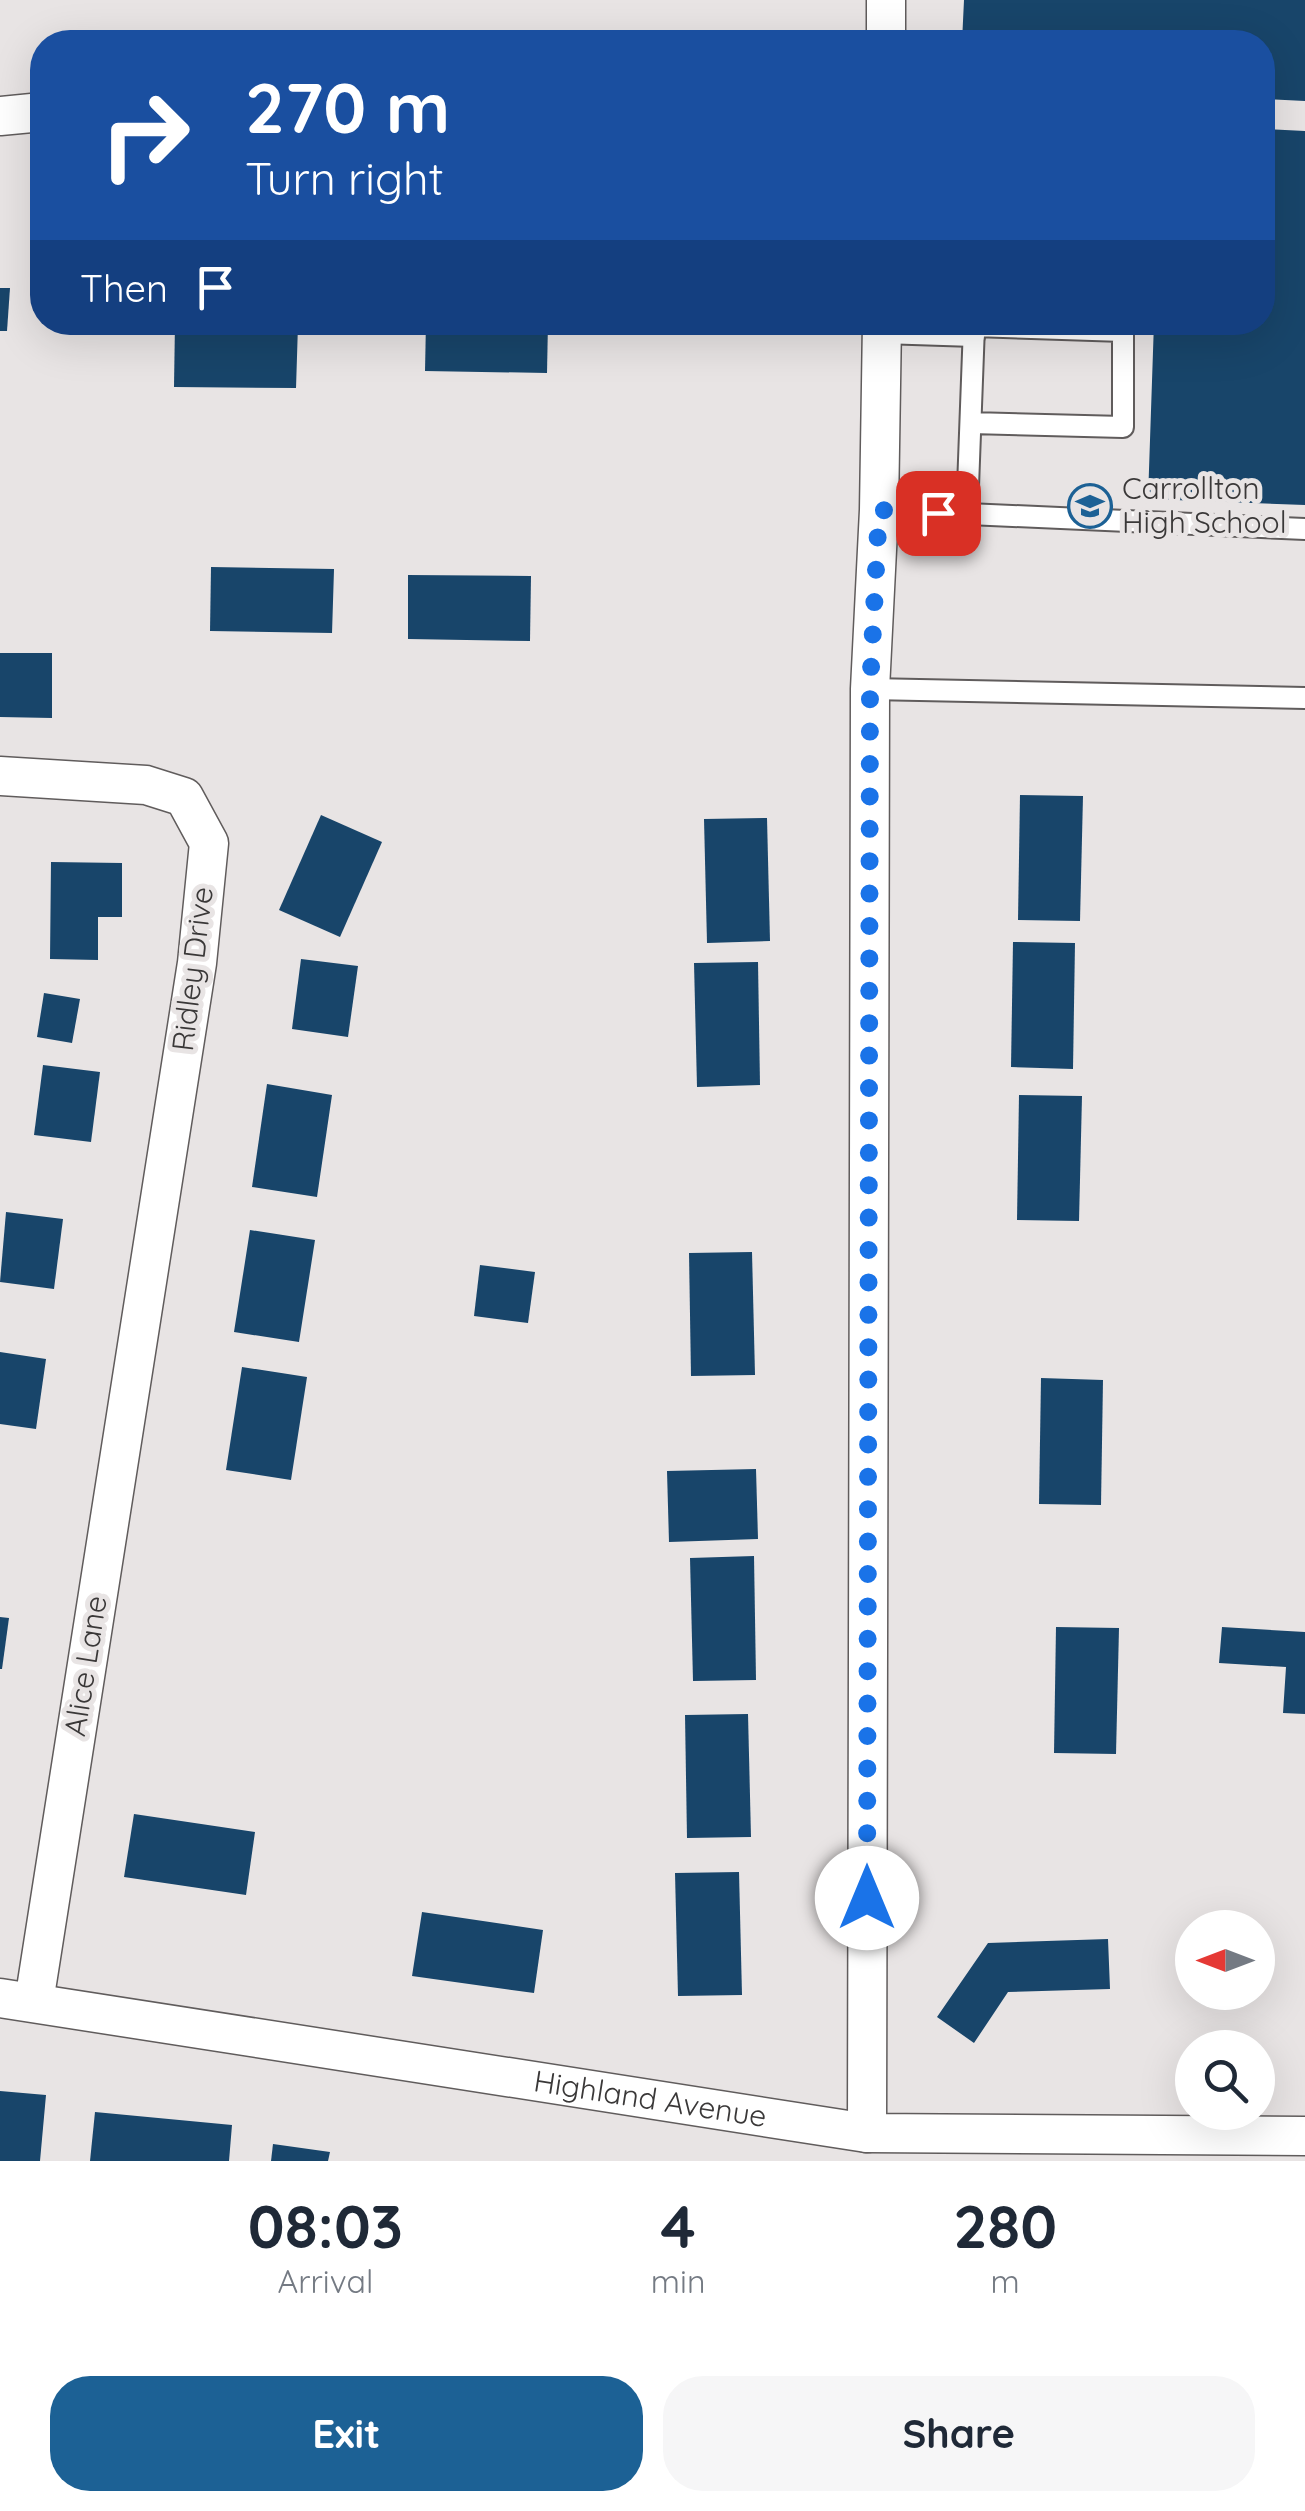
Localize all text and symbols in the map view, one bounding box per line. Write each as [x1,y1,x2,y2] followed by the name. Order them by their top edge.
[245,63,450,151] text: 270 m
[80,70,210,200] icon: right
[245,150,444,206] text: Turn right
[188,260,243,315] icon: arrive
[80,264,168,312] text: Then
[1122,469,1287,541] place label: Carrollton High School
[896,471,981,556] pin
[1067,483,1113,529] school or university icon: Carrollton High School
[911,486,966,541] icon: arrive
[163,884,221,1053] street label: Ridley Drive
[55,1593,115,1739] street label: Alice Lane
[815,1846,919,1950] position arrow
[1175,1910,1275,2010] north arrow
[1175,1910,1275,2130] map controls
[1175,2030,1275,2130] button: search
[531,2061,769,2135] street label: Highland Avenue
[248,2188,403,2263] text: 08:03
[660,2188,696,2263] text: 4
[953,2188,1057,2263] text: 280
[278,2261,373,2301] text: Arrival
[651,2261,705,2301] text: min
[991,2261,1020,2301] text: m
[50,2376,643,2491] button: Exit
[663,2376,1255,2491] button: Share

